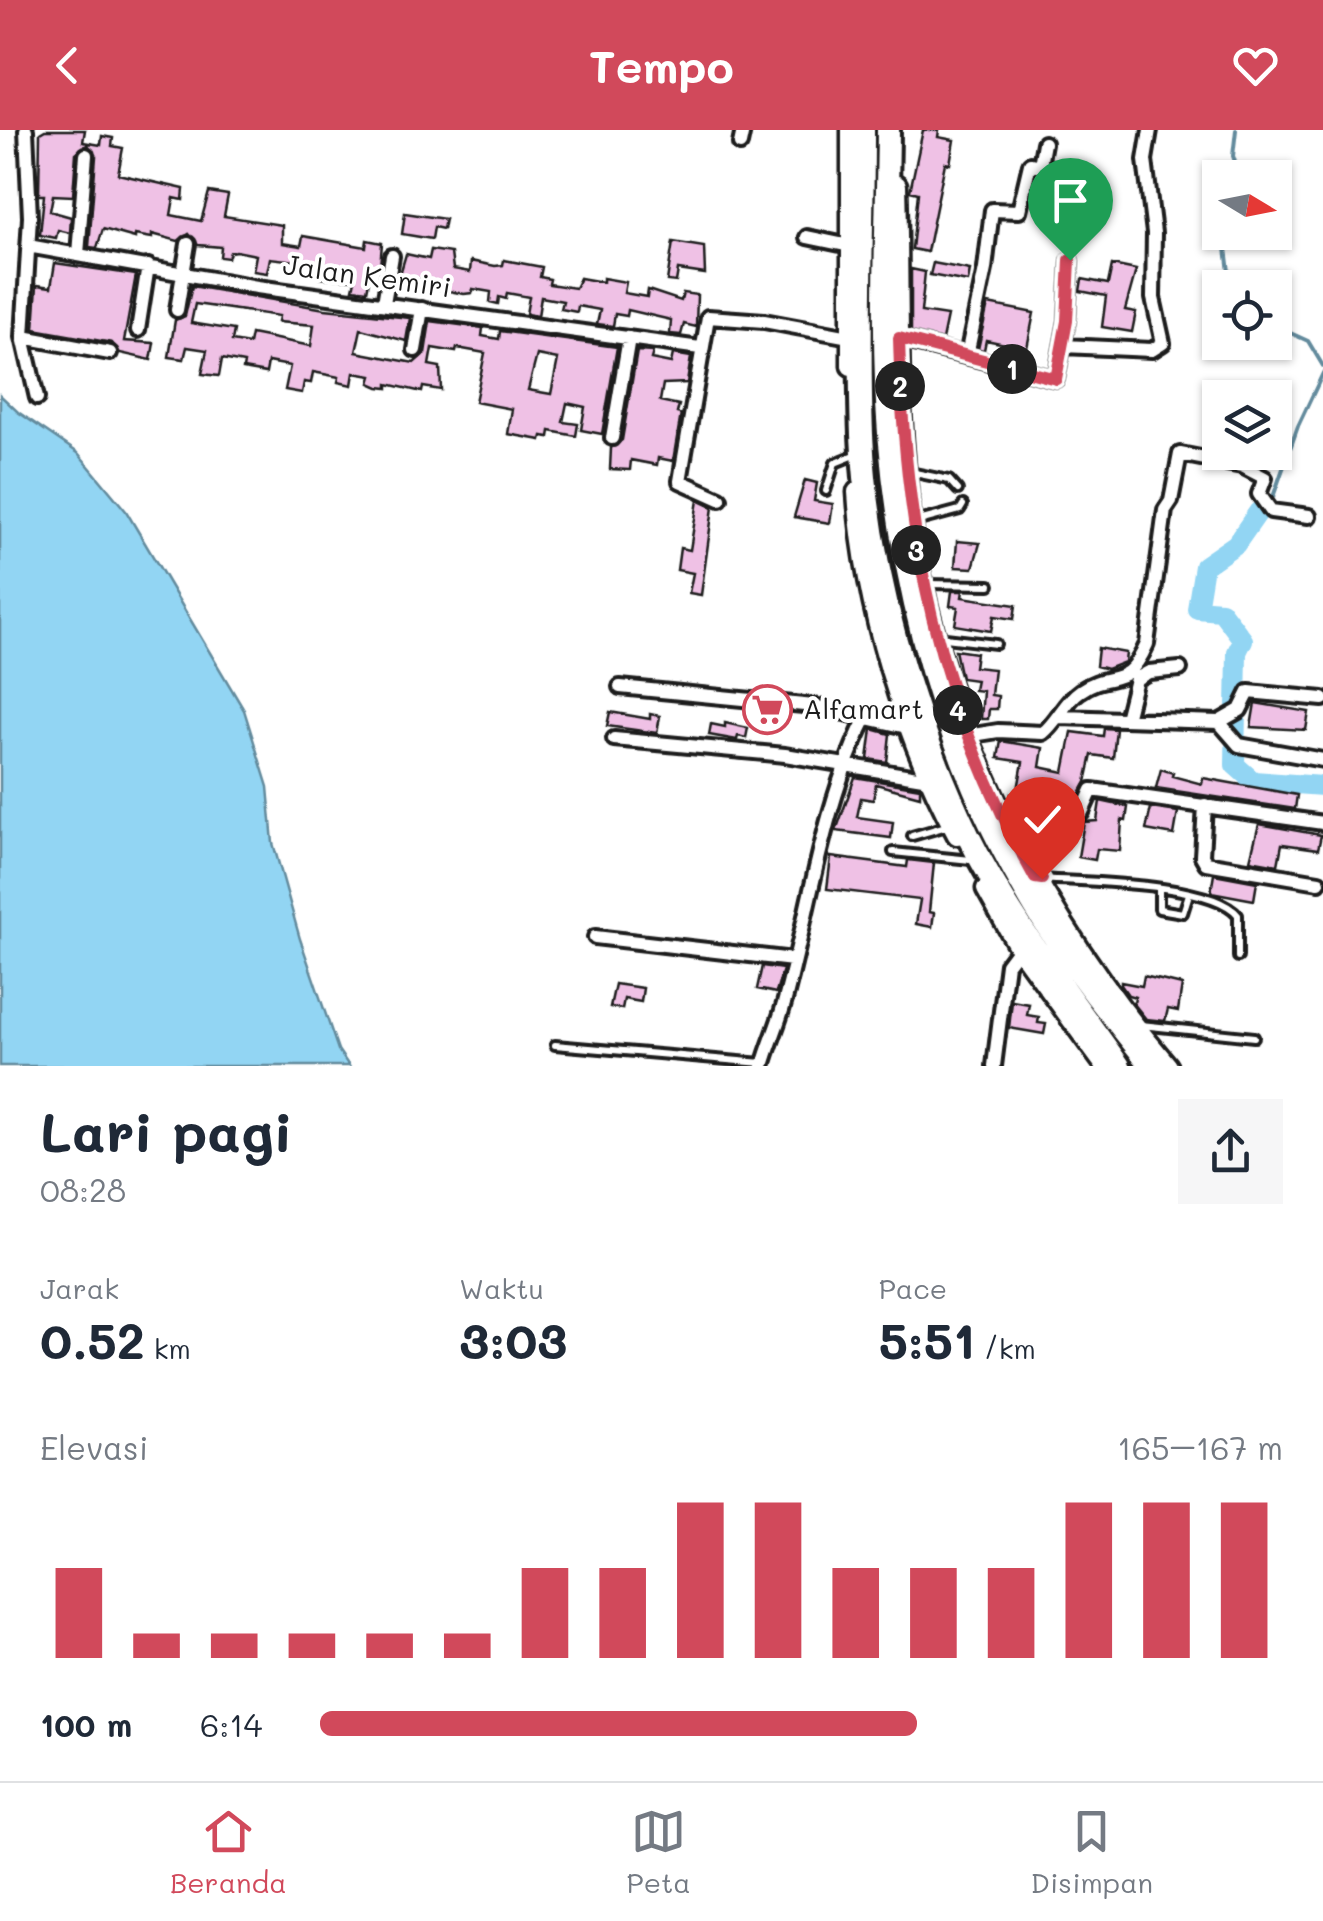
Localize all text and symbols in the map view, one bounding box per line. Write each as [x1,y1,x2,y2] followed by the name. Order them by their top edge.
[589,36,734,94] text: Tempo
[40,38,95,93] icon: back
[1228,38,1283,93] icon: heart
[1028,158,1113,261] pin
[1202,160,1292,250] north arrow
[1202,160,1292,470] map controls
[1043,173,1098,228] icon: arrive
[281,245,454,305] street label: Jalan Kemiri
[1202,270,1292,360] button: locate
[987,344,1037,394] pin: 1
[1006,351,1018,387] text: 1
[875,361,925,411] pin: 2
[892,368,908,404] text: 2
[1202,380,1292,470] button: layers
[891,525,941,575] pin: 3
[908,532,924,568] text: 3
[742,683,794,735] supermarket icon: Alfamart
[933,685,983,735] pin: 4
[803,690,924,726] place label: Alfamart
[949,692,967,728] text: 4
[1000,777,1085,880] pin
[1015,792,1070,847] icon: check
[40,1094,293,1166] text: Lari pagi
[1178,1099,1283,1204] button: share
[40,1168,126,1210] text: 08:28
[40,1270,119,1306] text: Jarak
[459,1270,544,1306] text: Waktu
[879,1270,947,1306] text: Pace
[40,1306,145,1372] text: 0.52
[459,1306,567,1372] text: 3:03
[879,1306,975,1372] text: 5:51
[145,1330,191,1366] text: km
[975,1330,1036,1366] text: /km
[40,1426,148,1468] text: Elevasi
[1117,1426,1283,1468] text: 165–167 m
[40,1703,132,1745] text: 100 m
[200,1703,262,1745] text: 6:14
[170,1804,287,1900] tab: Beranda
[627,1804,691,1900] tab: Peta
[1031,1804,1153,1900] tab: Disimpan

